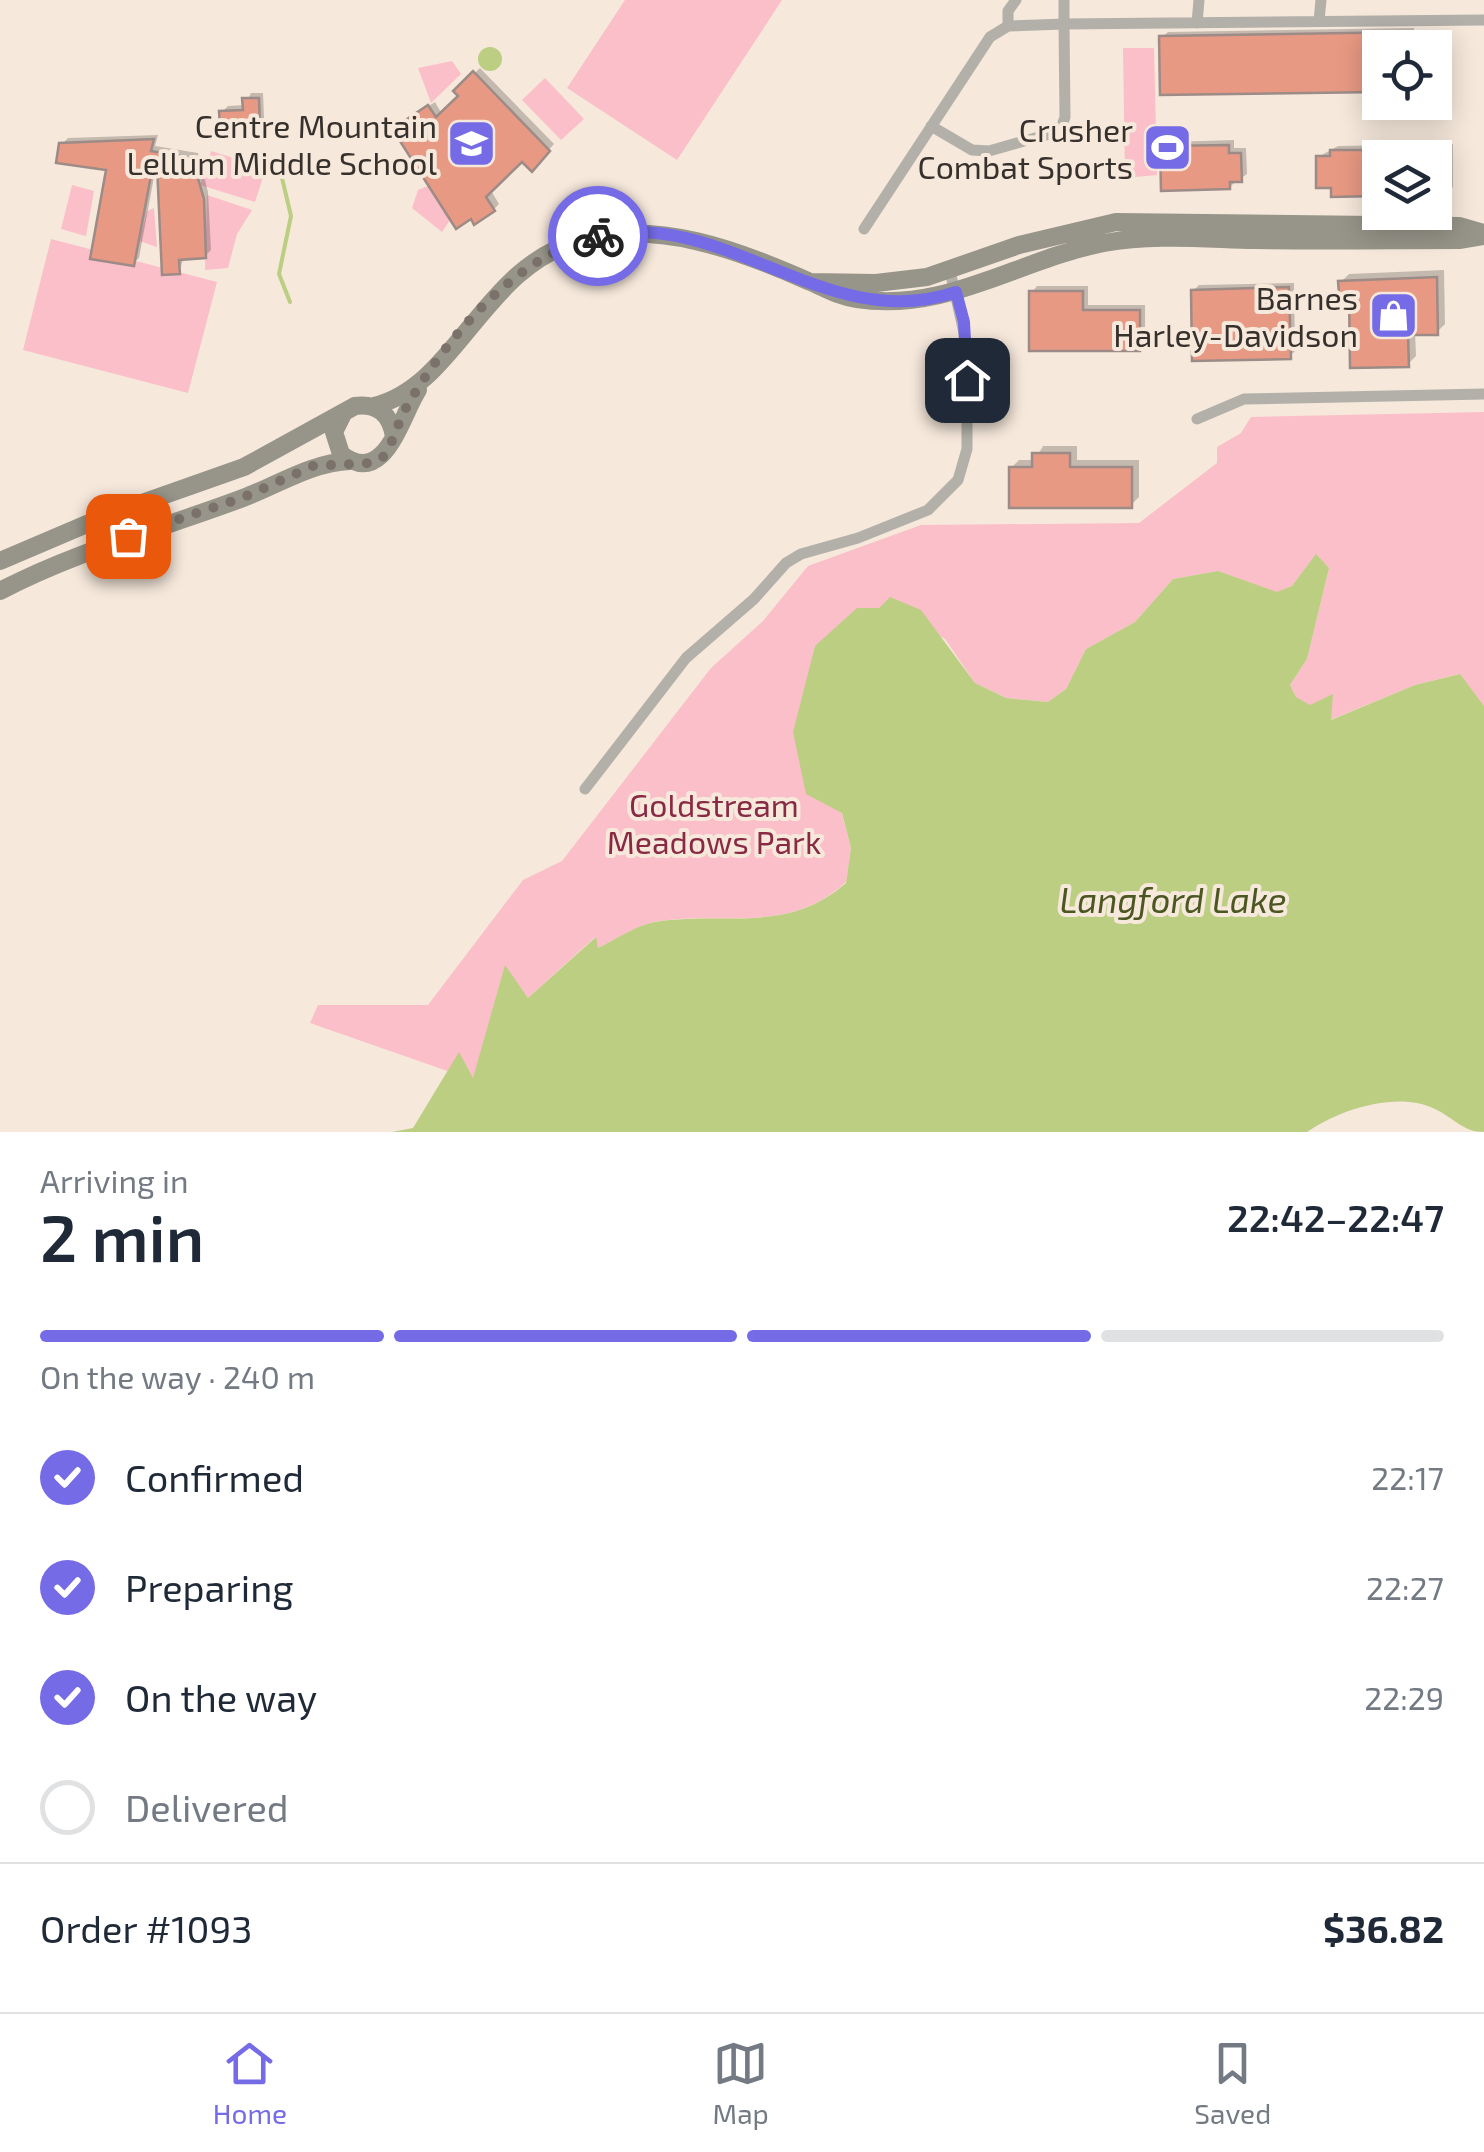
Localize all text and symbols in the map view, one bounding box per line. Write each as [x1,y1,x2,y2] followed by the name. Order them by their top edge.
[1362,30,1452,230] map controls
[1362,30,1452,120] button: locate
[126,106,437,181] place label: Centre Mountain Lellum Middle School
[917,110,1133,185] place label: Crusher Combat Sports
[446,117,498,169] school or university icon: Centre Mountain Lellum Middle School
[1142,121,1194,173] sports icon: Crusher Combat Sports
[1362,140,1452,230] button: layers
[548,186,648,286] courier
[571,209,626,264] icon: bike
[1113,278,1358,353] place label: Barnes Harley-Davidson
[1367,289,1419,341] shop icon: Barnes Harley-Davidson
[925,338,1010,423] pin
[940,353,995,408] icon: home
[86,494,171,579] pin
[101,509,156,564] icon: bag
[607,785,821,860] park label: Goldstream Meadows Park
[1059,878,1287,920] water label: Langford Lake
[40,1161,189,1199] text: Arriving in
[1227,1194,1444,1240] text: 22:42–22:47
[40,1197,204,1275] text: 2 min
[40,1357,315,1395] text: On the way · 240 m
[40,1450,95,1505] icon: check
[125,1454,304,1500] text: Confirmed
[1371,1458,1444,1496] text: 22:17
[40,1560,95,1615] icon: check
[125,1564,293,1610] text: Preparing
[1366,1568,1444,1606] text: 22:27
[40,1670,95,1725] icon: check
[125,1674,317,1720] text: On the way
[1364,1678,1444,1716] text: 22:29
[125,1784,289,1830] text: Delivered
[40,1905,252,1951] text: Order #1093
[1323,1905,1444,1951] text: $36.82
[213,2036,287,2130] tab: Home
[713,2036,769,2130] tab: Map
[1194,2036,1271,2130] tab: Saved

